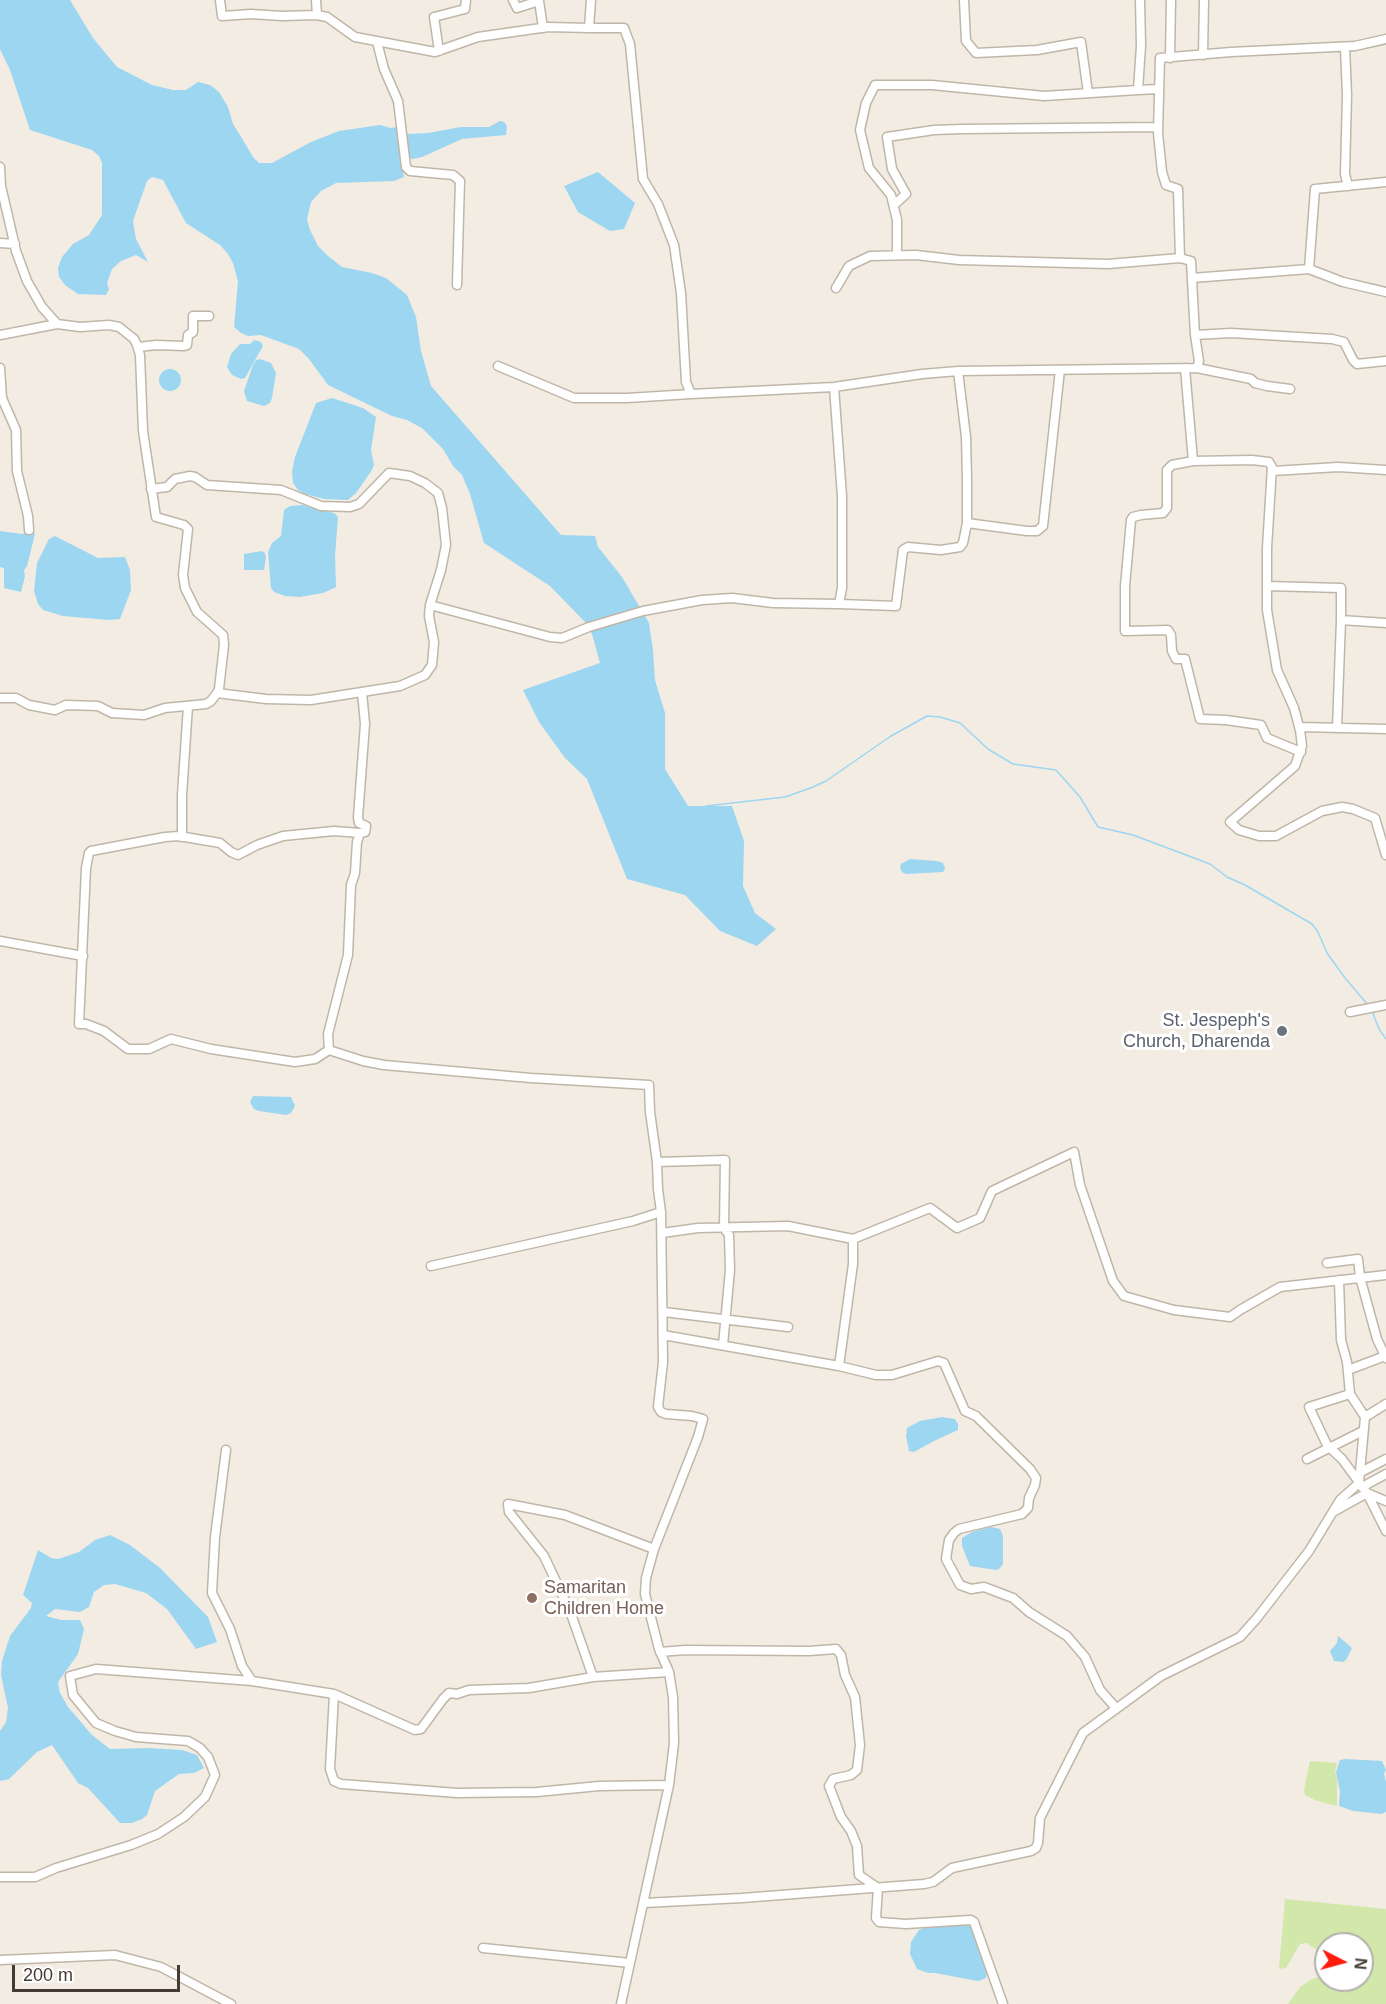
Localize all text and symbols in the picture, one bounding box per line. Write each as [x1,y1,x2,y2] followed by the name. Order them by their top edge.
[1123,1010,1270,1052] place label: St. Jespeph's Church, Dharenda
[1275,1024,1289,1038] marker: St. Jespeph's Church, Dharenda
[544,1577,664,1620] place label: Samaritan Children Home
[525,1591,539,1605] marker: Samaritan Children Home
[1314,1932,1374,1992] north arrow
[15,1953,183,1991] scale bar
[1351,1957,1369,1970] text: N
[23,1965,73,1985] text: 200 m

